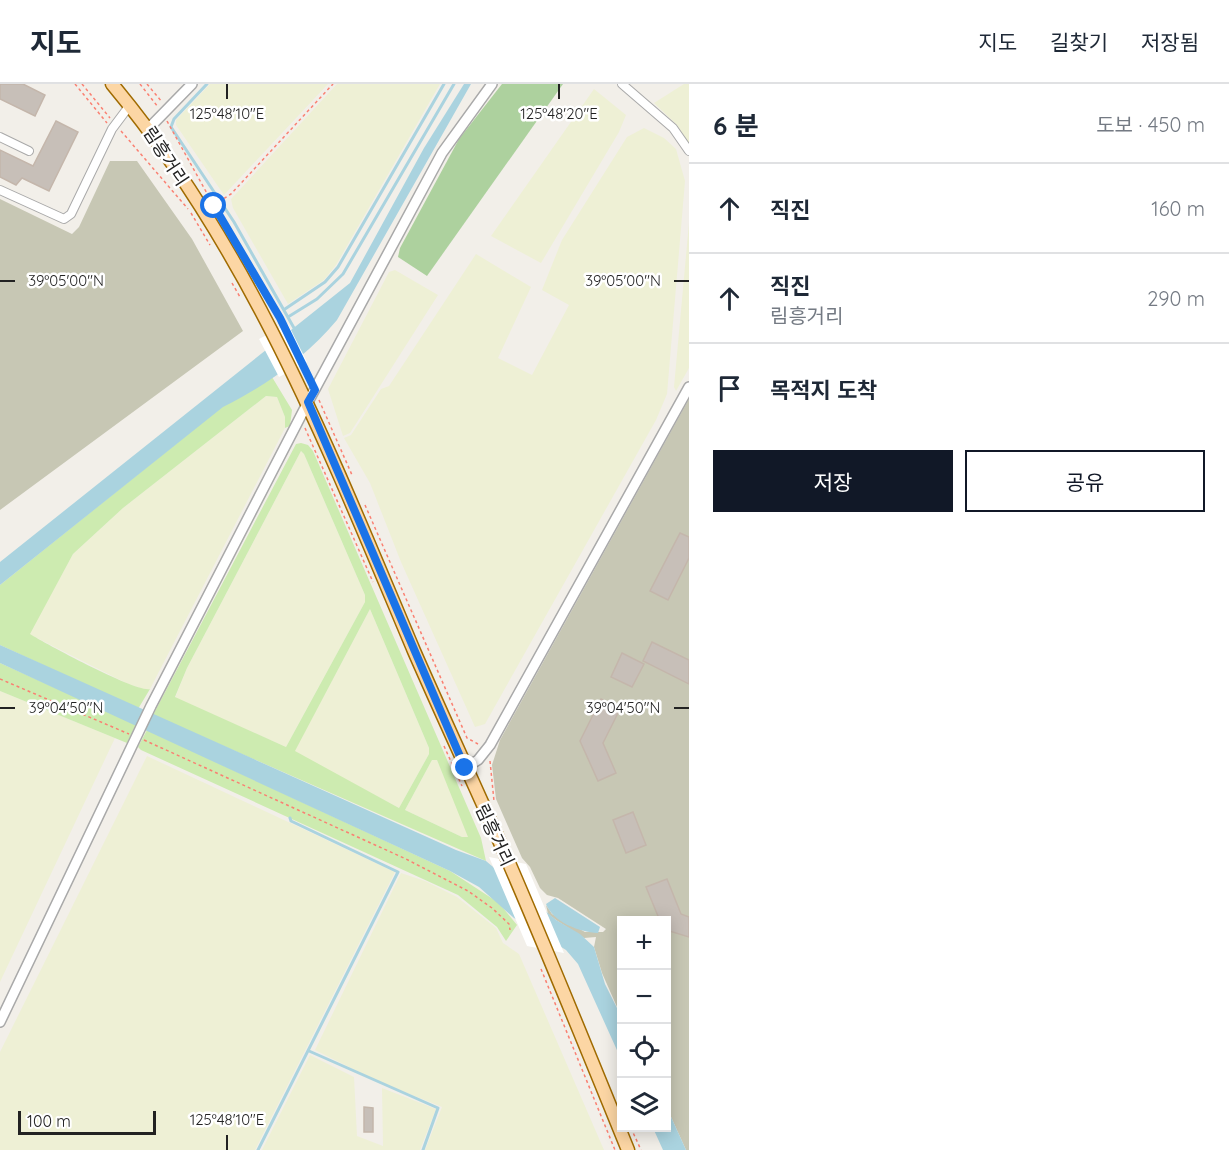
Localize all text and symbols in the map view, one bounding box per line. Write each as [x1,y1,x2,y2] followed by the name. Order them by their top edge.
[30,25,82,60] text: 지도
[978,29,1017,55] text: 지도
[1050,29,1108,55] text: 길찾기
[1141,29,1199,55] text: 저장됨
[190,104,264,123] text: 125°48'10"E
[520,104,598,123] text: 125°48'20"E
[713,109,759,142] text: 6 분
[1096,112,1205,137] text: 도보 · 450 m
[138,122,194,190] street label: 림흥거리
[200,192,226,218] route start
[713,192,746,225] icon: ahead
[770,196,810,224] text: 직진
[1151,196,1205,221] text: 160 m
[28,271,104,290] text: 39°05'00"N
[585,271,661,290] text: 39°05'00"N
[770,272,810,300] text: 직진
[713,282,746,315] icon: ahead
[1147,286,1205,311] text: 290 m
[770,303,844,328] text: 림흥거리
[713,372,746,405] icon: arrive
[770,376,877,404] text: 목적지 도착
[713,450,953,512] button: 저장
[965,450,1205,512] button: 공유
[29,698,103,717] text: 39°04'50"N
[586,698,660,717] text: 39°04'50"N
[451,754,477,780] route end
[471,800,519,870] street label: 림흥거리
[617,916,671,1132] map controls
[617,916,671,970] button: +
[617,970,671,1024] button: −
[617,1024,671,1078] button: locate
[617,1078,671,1132] button: layers
[18,1108,156,1136] scale bar
[190,1110,264,1129] text: 125°48'10"E
[27,1111,71,1131] text: 100 m

